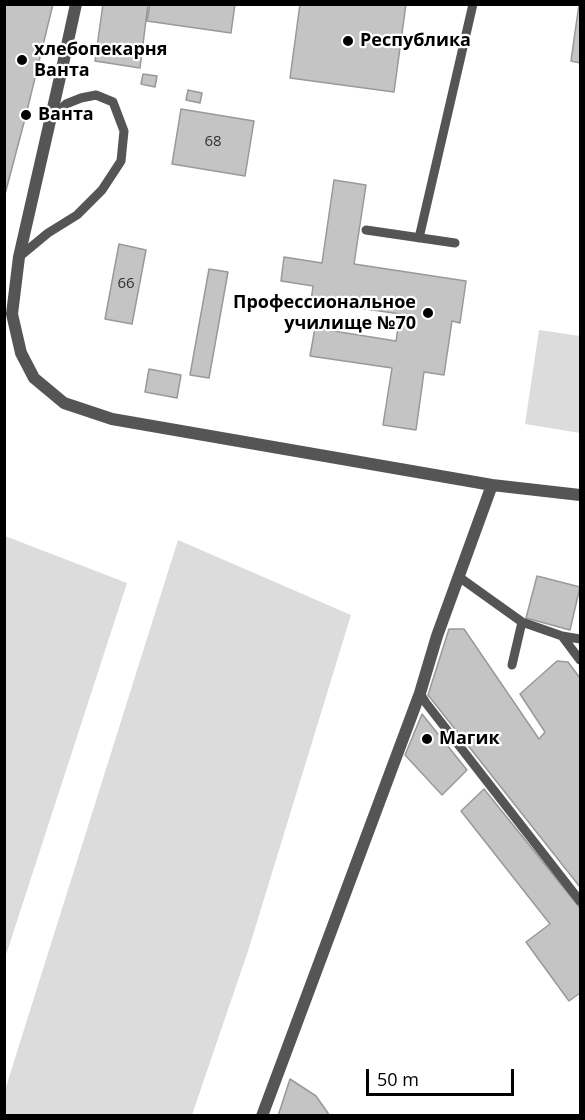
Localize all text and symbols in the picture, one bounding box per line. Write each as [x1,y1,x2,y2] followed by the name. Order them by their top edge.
[360,30,471,52] place label: Республика
[341,34,355,48] marker: Республика
[34,39,167,82] place label: хлебопекарня Ванта
[15,53,29,67] marker: хлебопекарня Ванта
[38,104,94,126] place label: Ванта
[19,108,33,122] marker: Ванта
[204,133,222,151] house number: 68
[117,275,135,293] house number: 66
[233,292,416,334] place label: Профессиональное училище №70
[421,306,435,320] marker: Профессиональное училище №70
[439,728,500,750] place label: Магик
[420,732,434,746] marker: Магик
[369,1057,518,1095] scale bar
[377,1067,419,1091] text: 50 m

